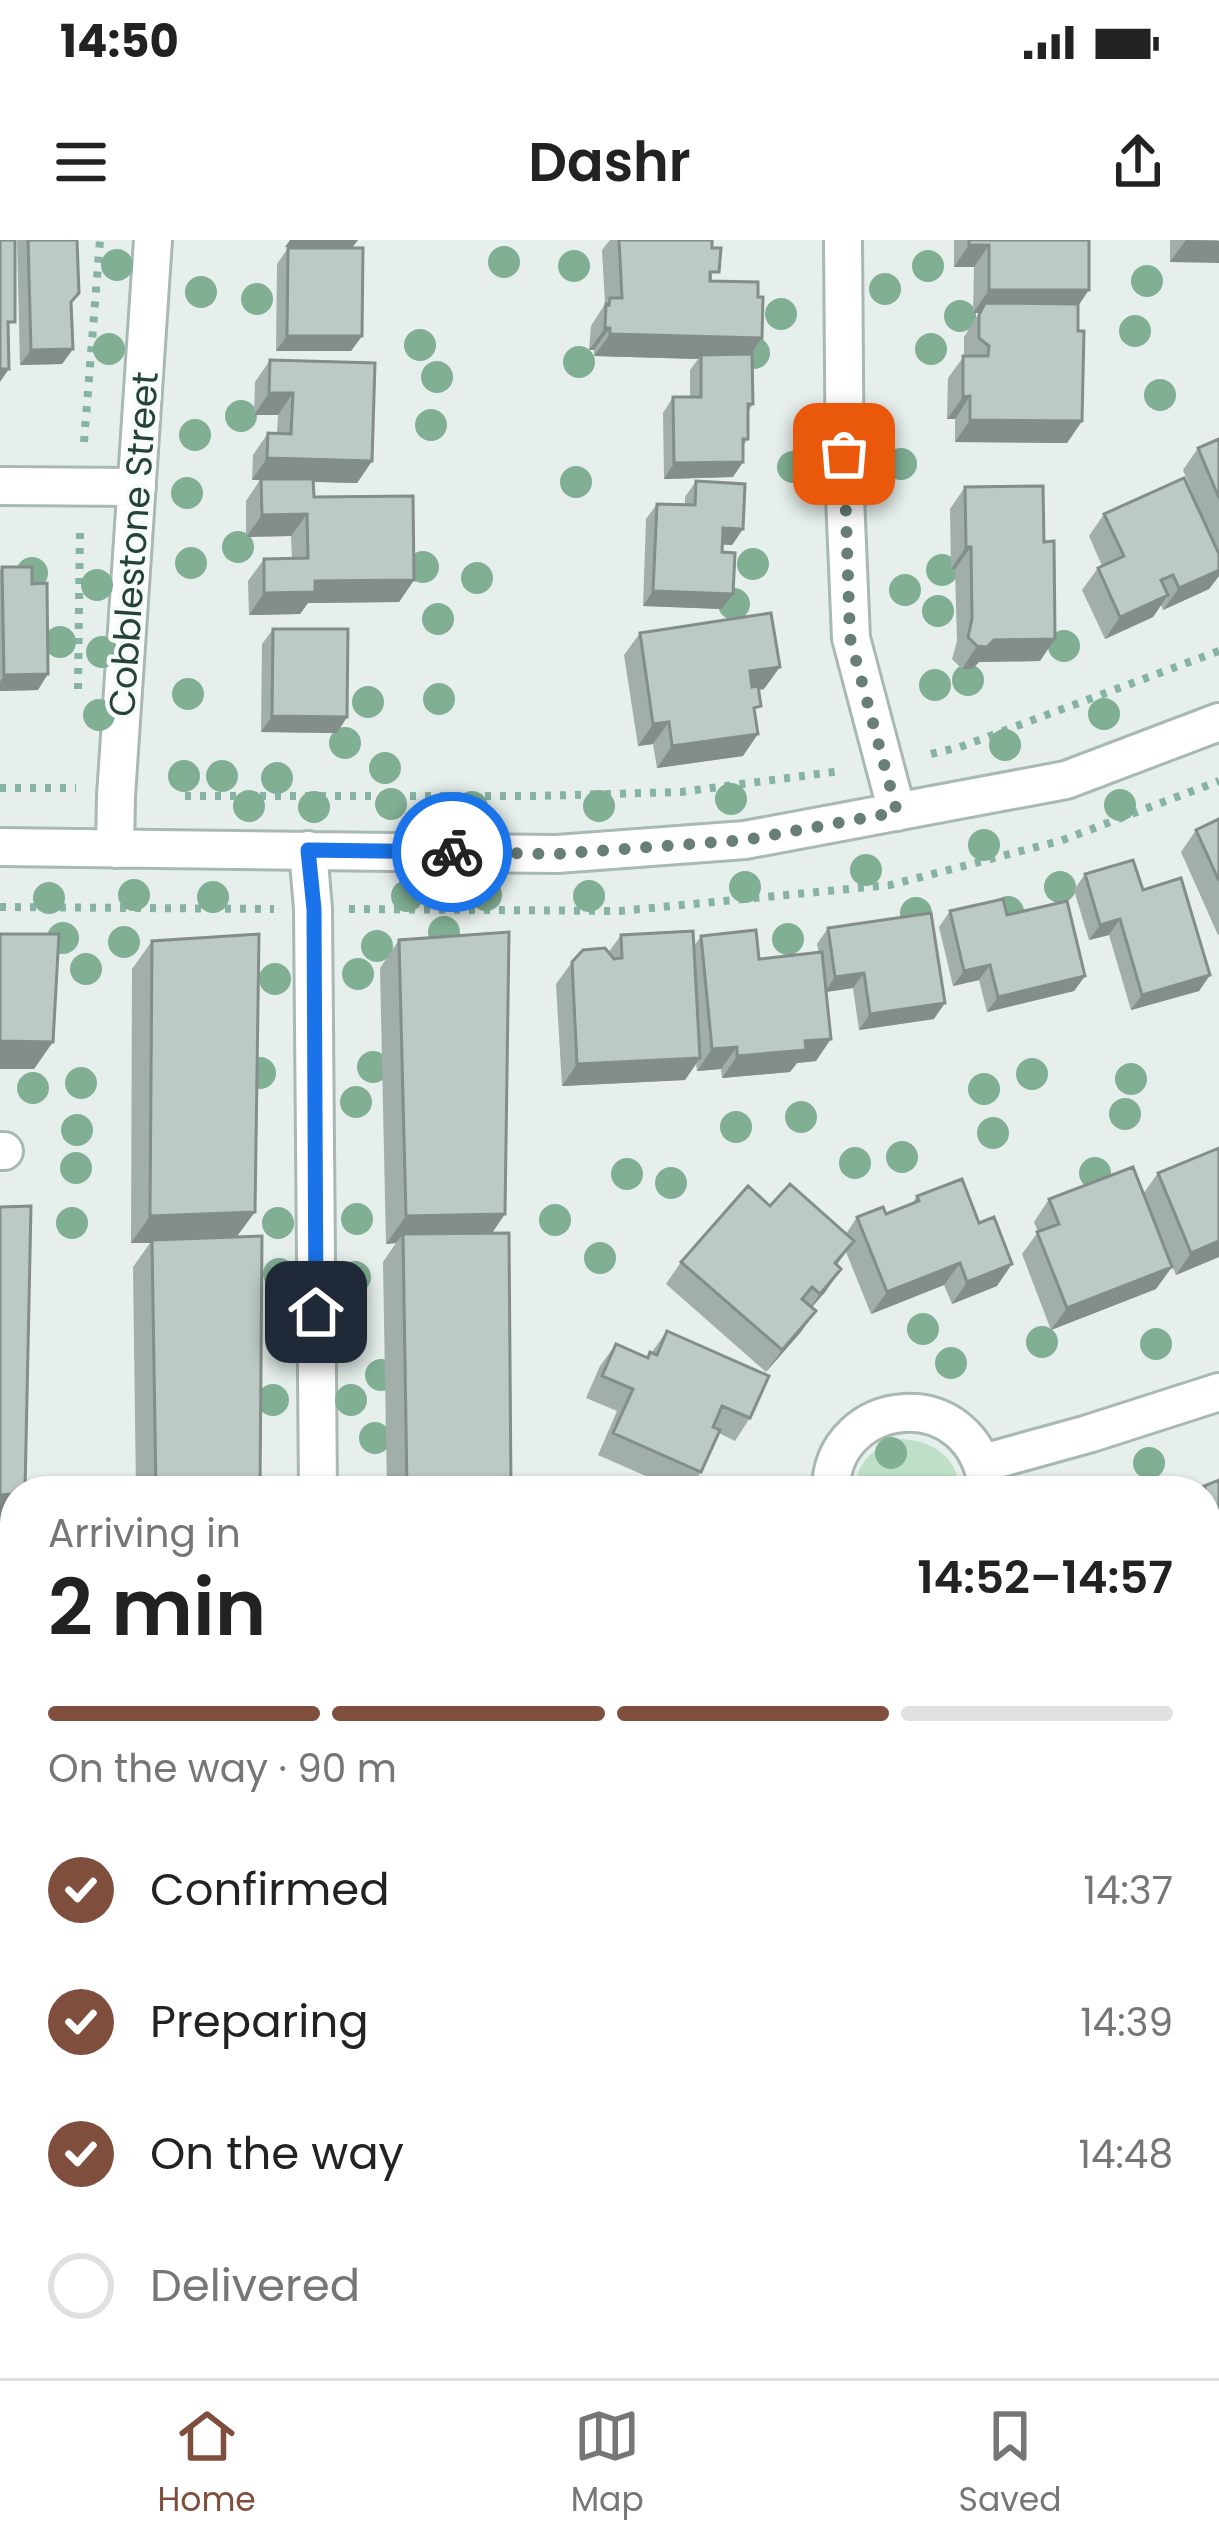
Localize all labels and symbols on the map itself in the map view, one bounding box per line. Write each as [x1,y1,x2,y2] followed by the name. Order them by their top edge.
[96,370,171,718] street label: Cobblestone Street
[793,403,895,505] pin
[392,792,512,912] courier
[265,1261,367,1363] pin

